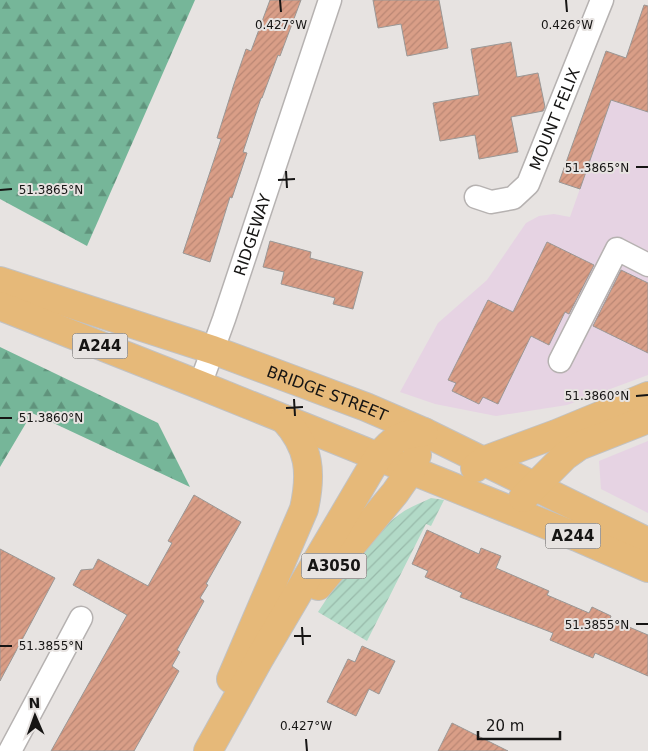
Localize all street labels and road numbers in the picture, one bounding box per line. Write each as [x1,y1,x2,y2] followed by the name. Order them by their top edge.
[526,65,584,173] street label: MOUNT FELIX
[230,191,275,278] street label: RIDGEWAY
[72,334,128,358] road number: A244
[264,362,391,425] street label: BRIDGE STREET
[546,524,600,548] road number: A244
[302,554,366,578] road number: A3050

